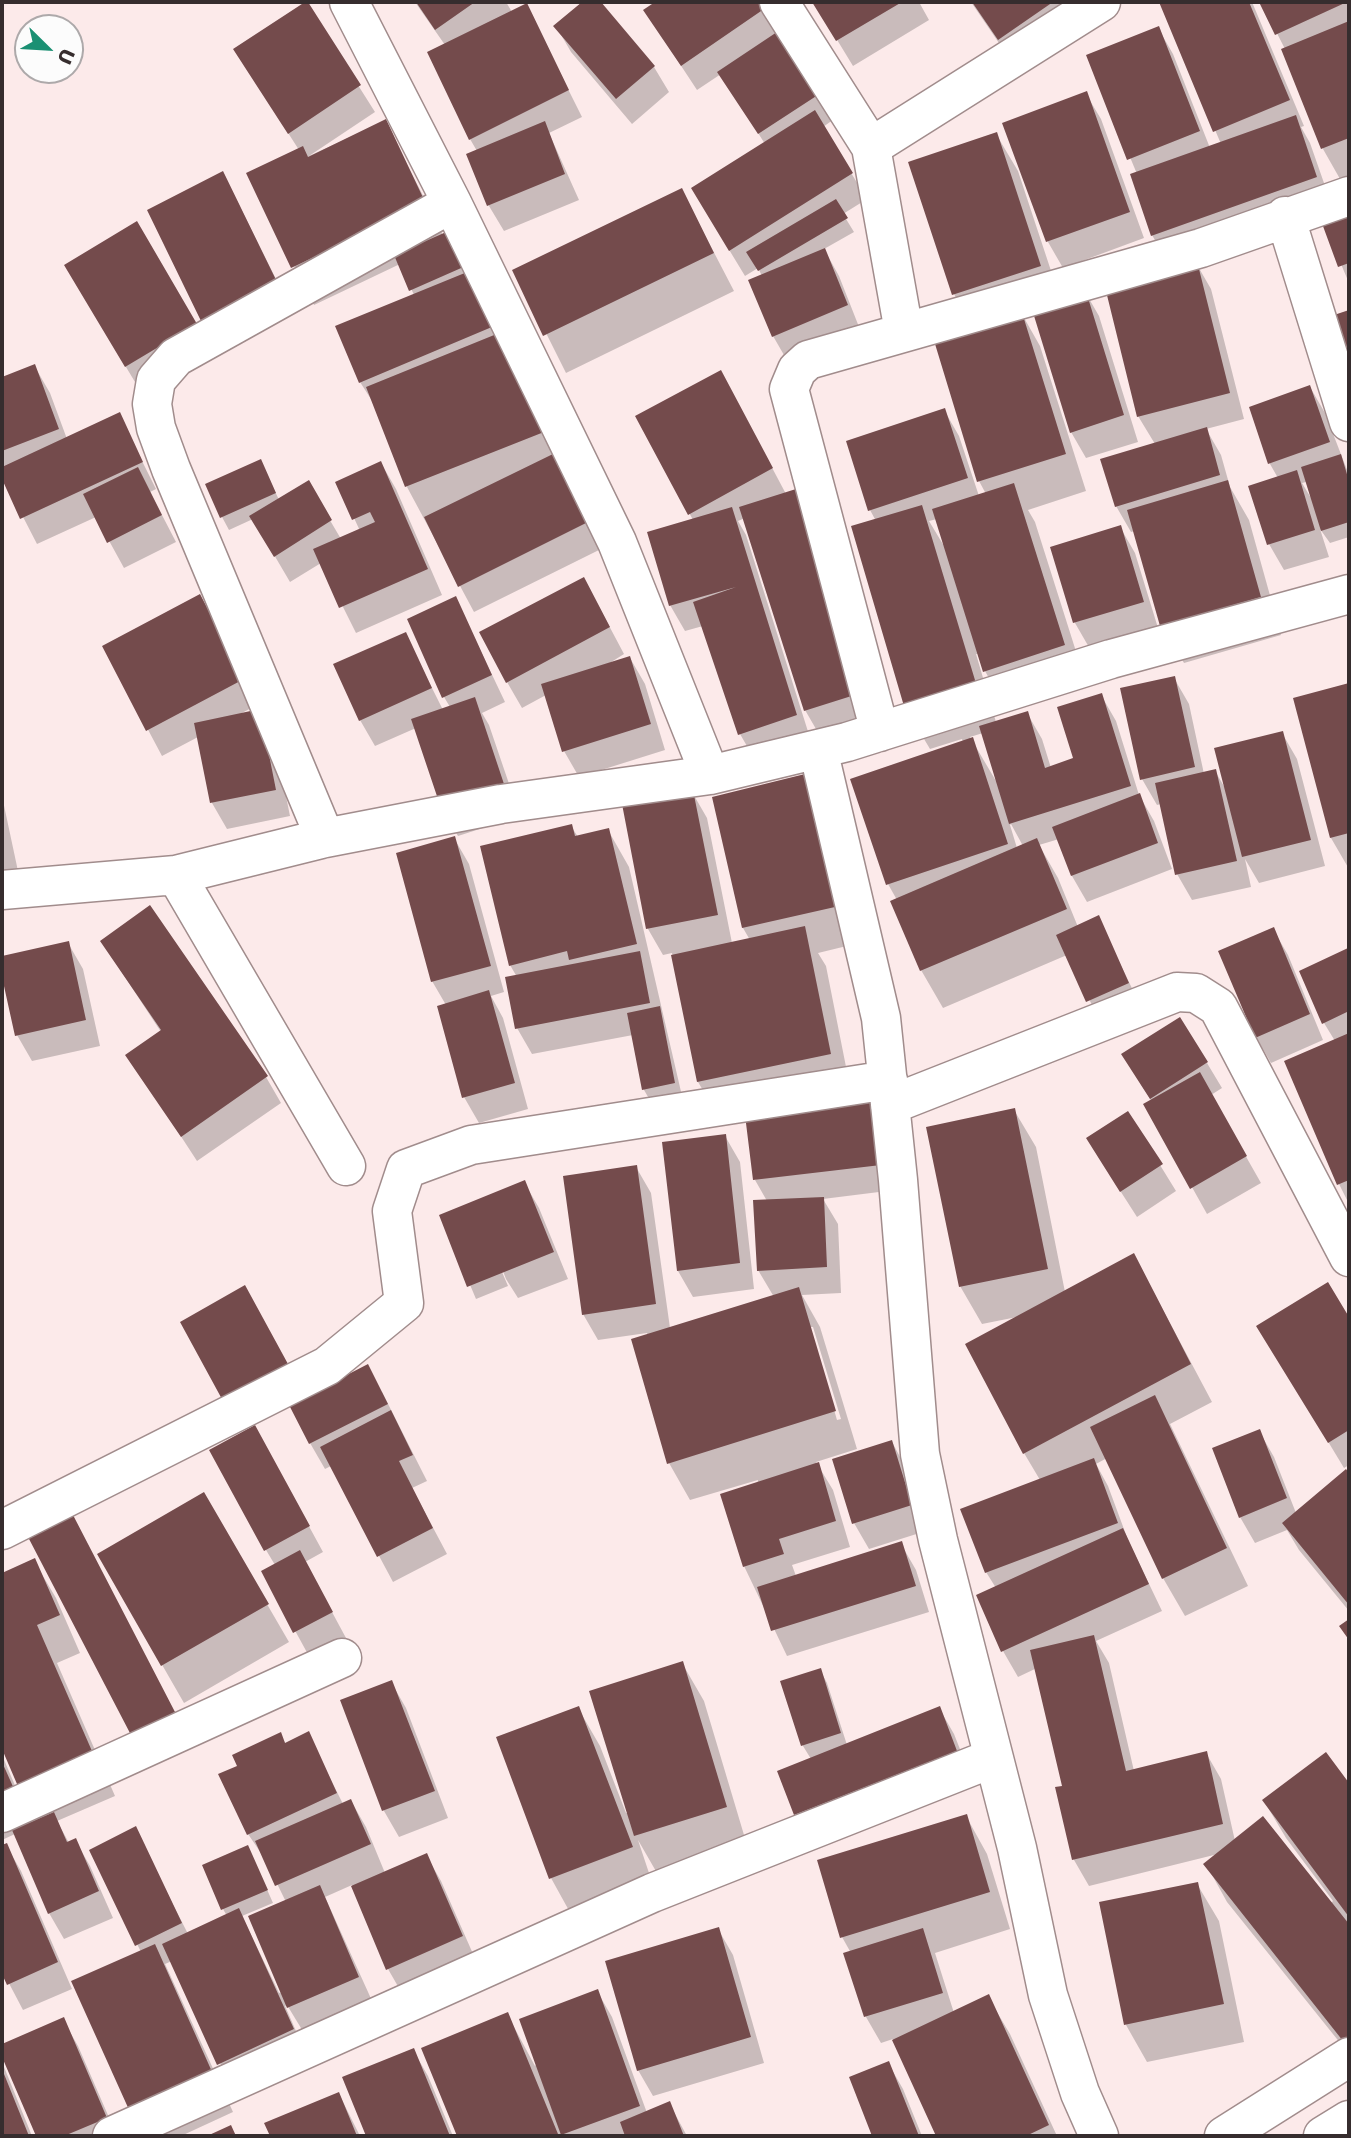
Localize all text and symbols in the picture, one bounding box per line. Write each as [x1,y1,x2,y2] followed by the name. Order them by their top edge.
[14,14,84,84] north arrow
[53,45,80,68] text: U

